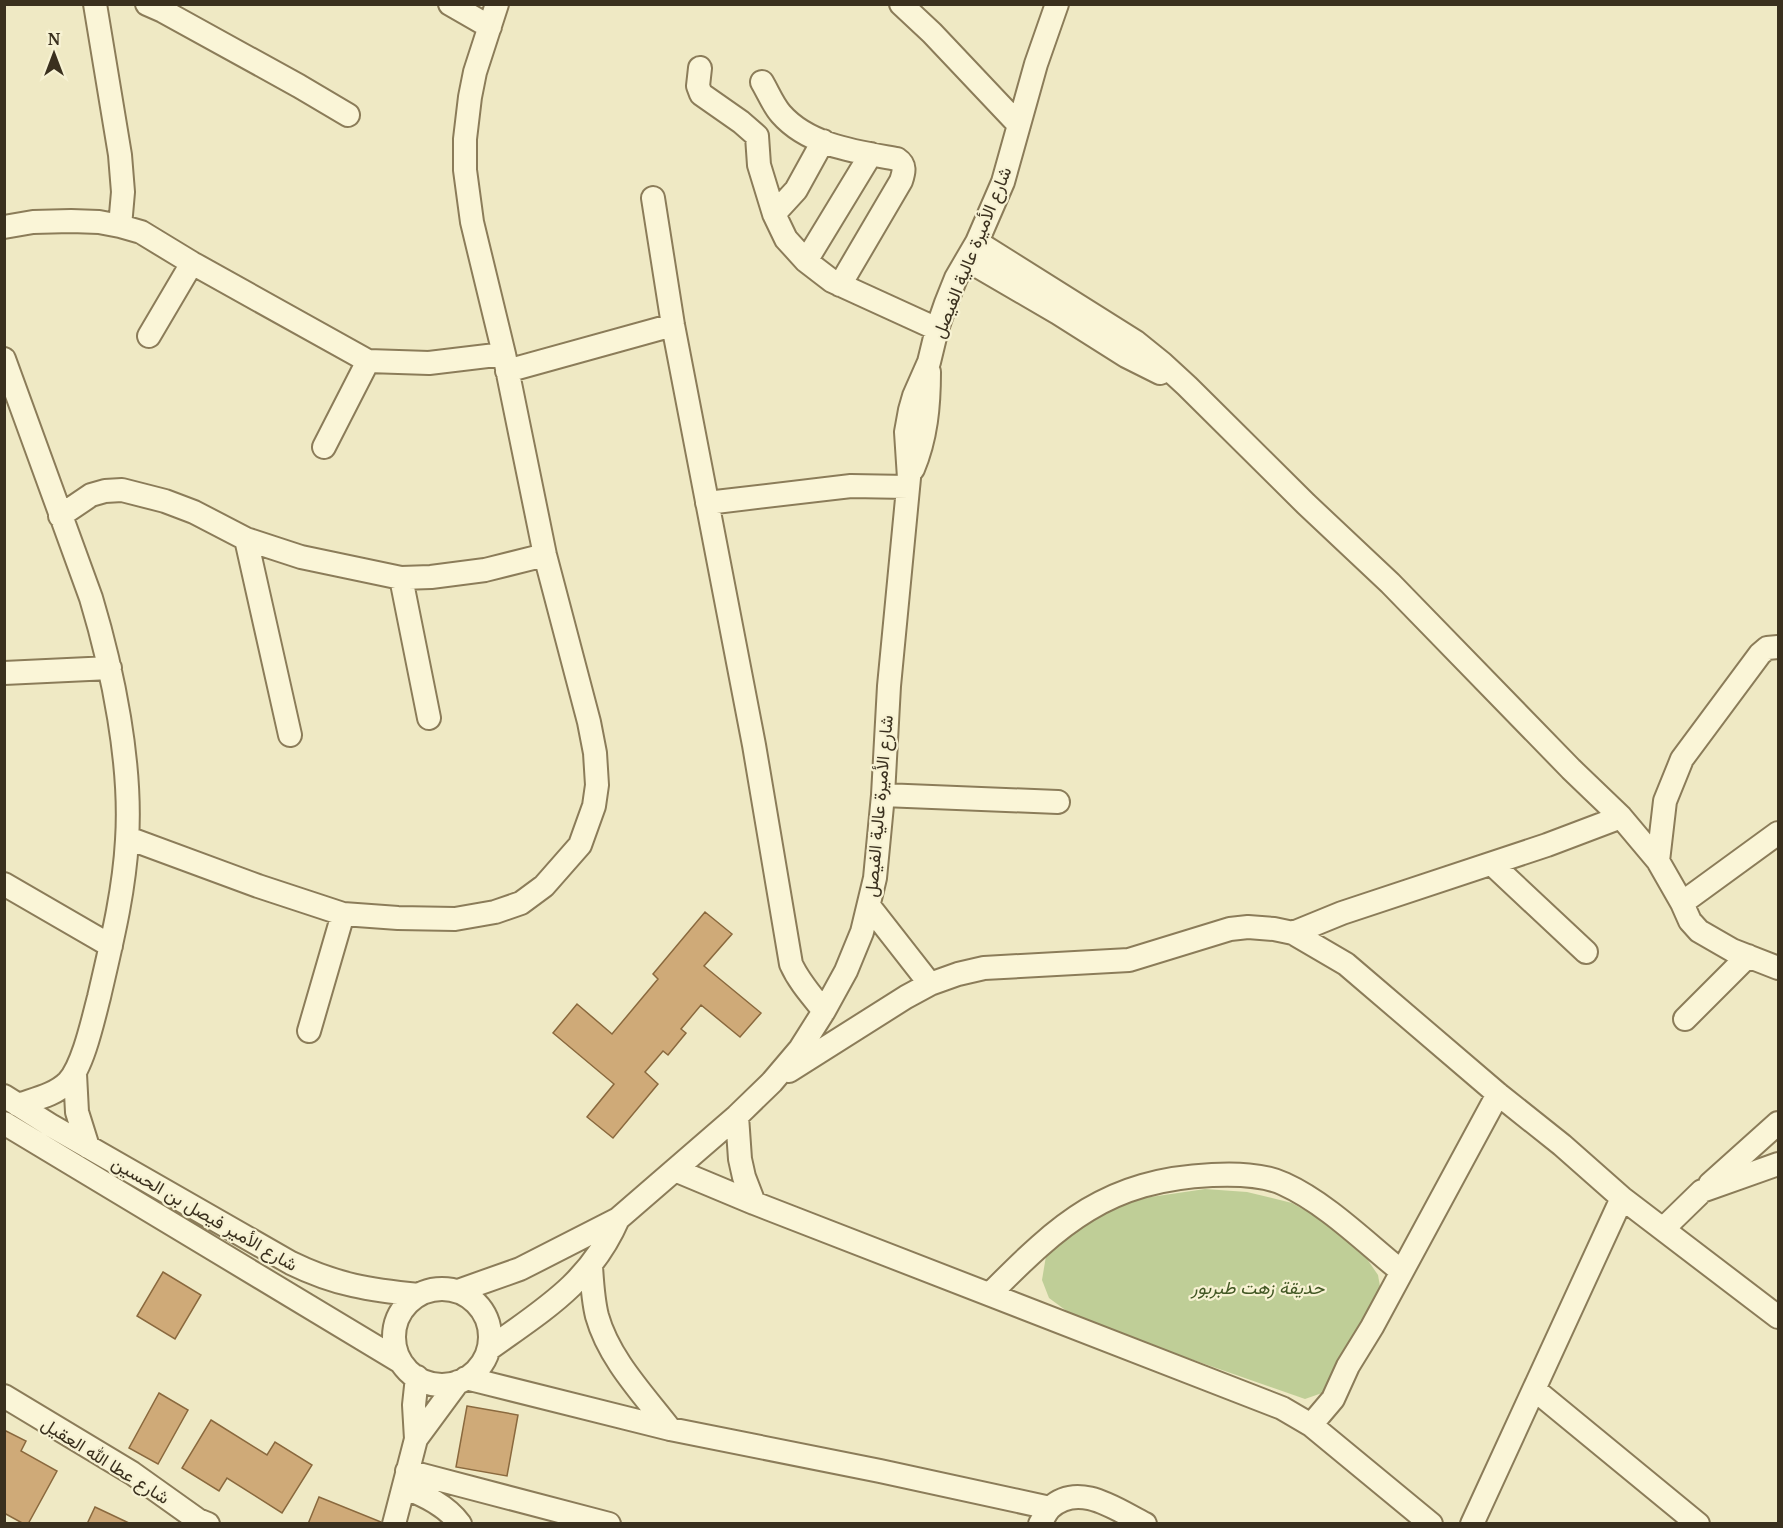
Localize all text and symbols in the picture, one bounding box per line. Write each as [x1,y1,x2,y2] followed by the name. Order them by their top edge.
[24,24,84,84] north arrow
[48,28,61,50] text: N
[926,163,1017,342] street label: شارع الأميرة عالية الفيصل
[858,714,899,898] street label: شارع الأميرة عالية الفيصل
[107,1150,302,1277] street label: شارع الأمير فيصل بن الحسين
[1191,1275,1325,1299] park label: حديقة زهت طبربور
[37,1411,175,1510] street label: شارع عطا الله العقيل

